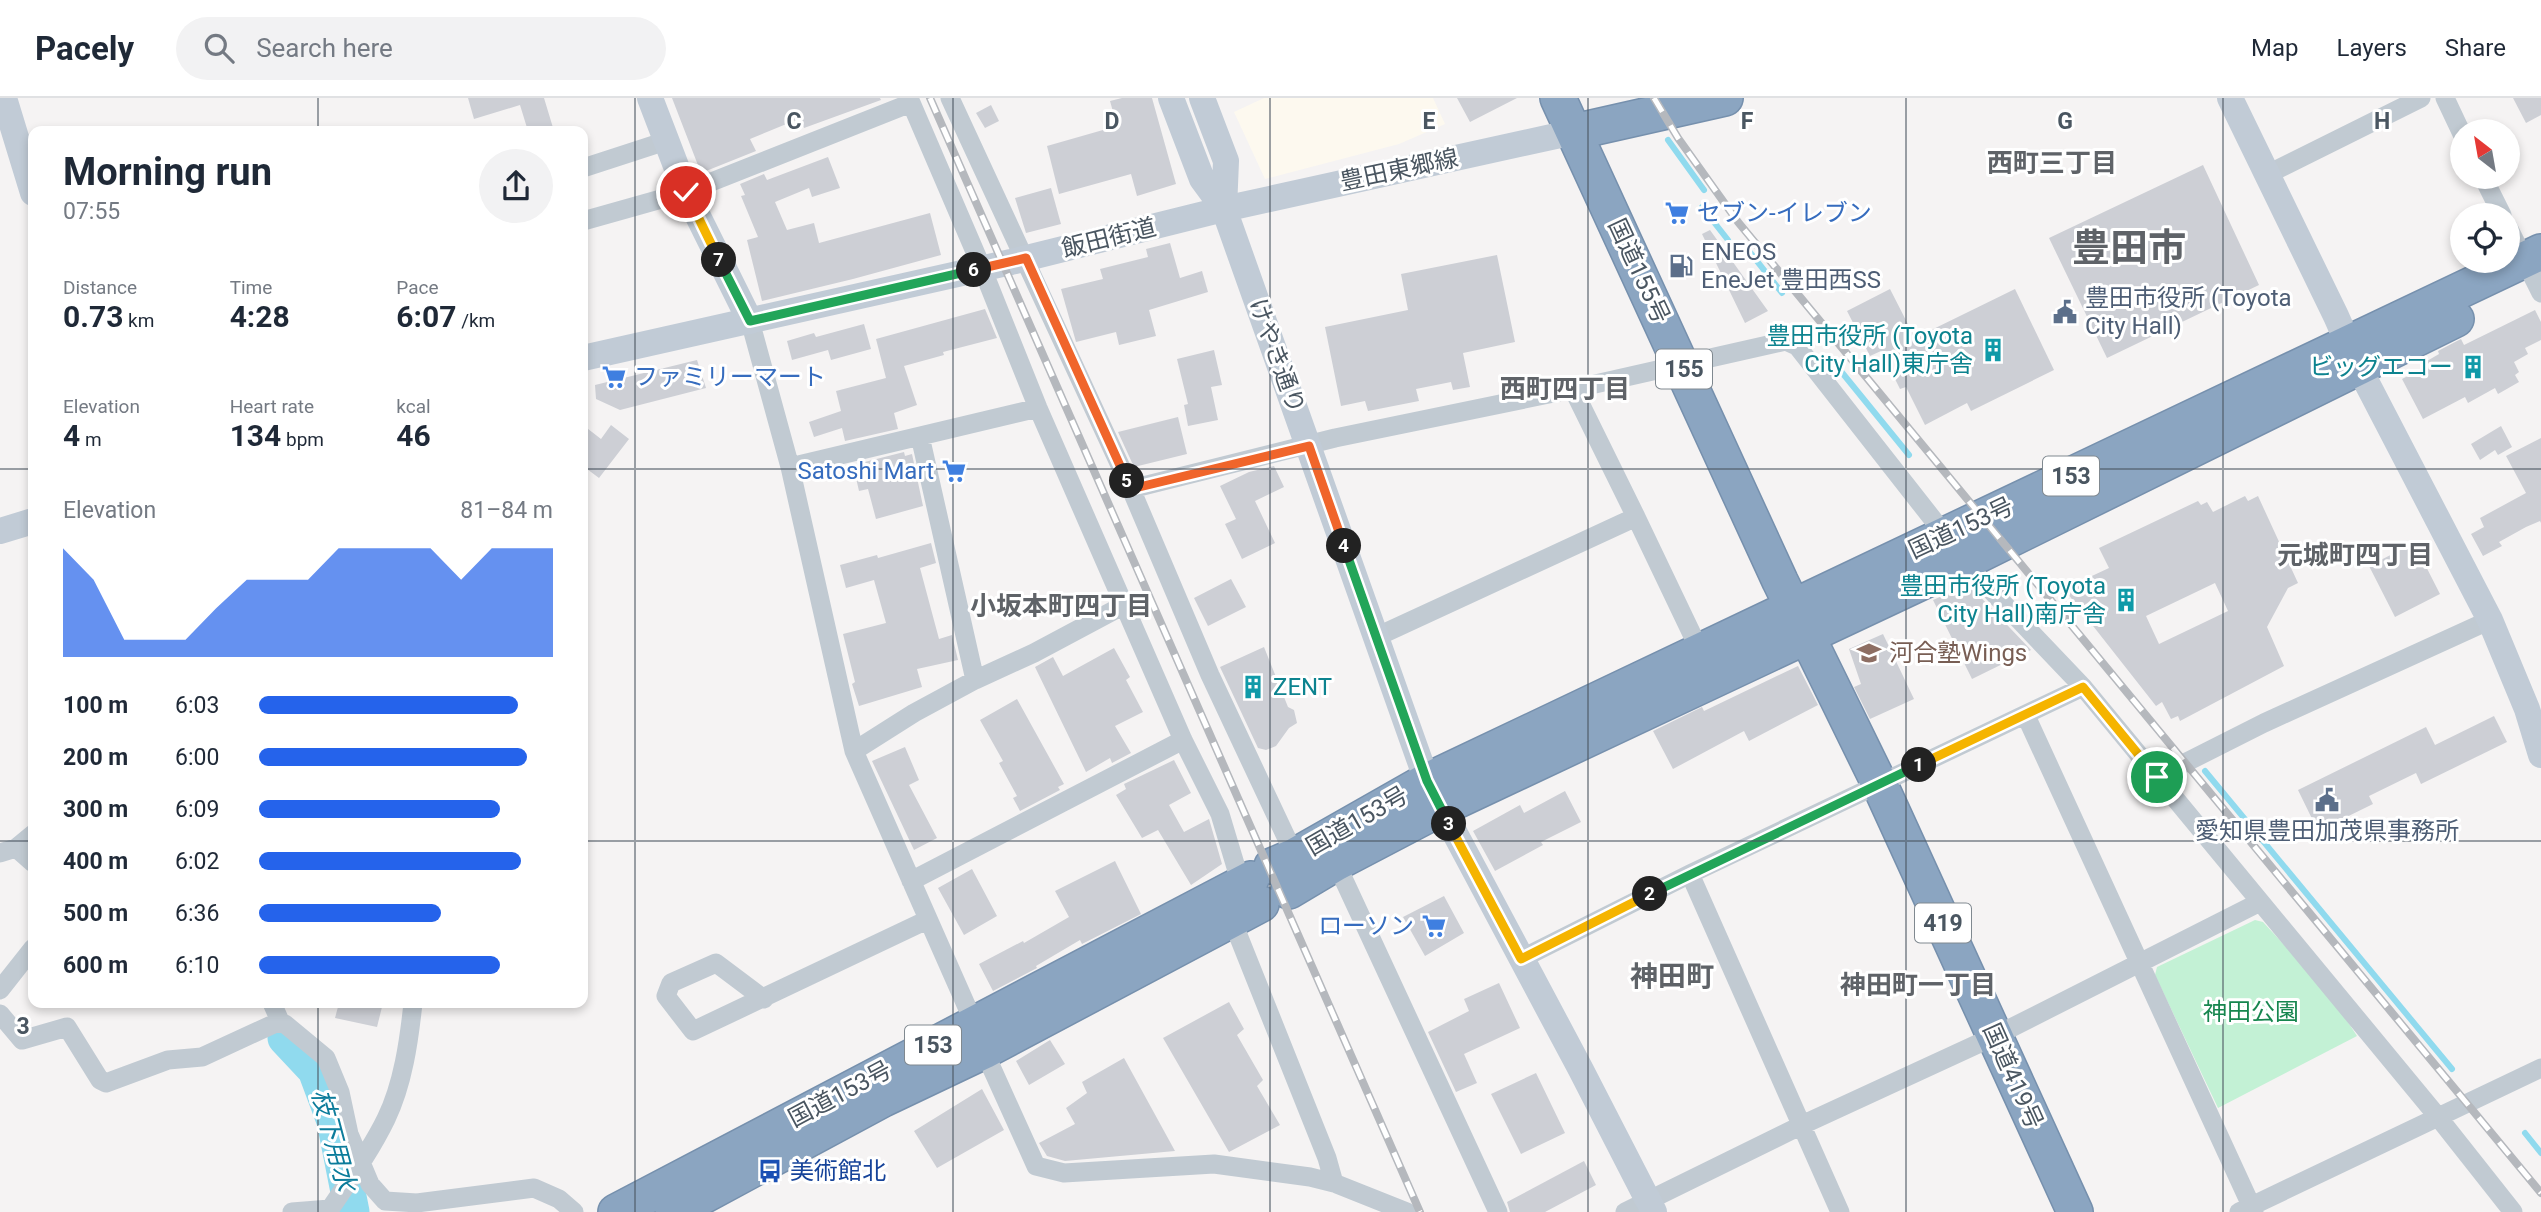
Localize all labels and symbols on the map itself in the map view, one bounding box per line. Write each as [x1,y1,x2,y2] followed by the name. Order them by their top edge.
[786,108,802,135] text: C
[1105,108,1119,135] text: D
[1423,108,1436,135] text: E
[1741,108,1754,135] text: F
[2057,108,2073,135] text: G
[2374,108,2390,135] text: H
[2450,119,2520,189] north arrow
[1337,144,1461,196] street label: 豊田東郷線
[1987,148,2117,178] district label: 西町三丁目
[656,162,716,222] pin
[1663,199,1691,227] supermarket icon: セブン-イレブン
[1697,199,1872,227] place label: セブン-イレブン
[1059,213,1159,263] street label: 飯田街道
[1603,214,1675,328] street label: 国道155号
[2072,226,2186,270] district label: 豊田市
[1701,238,1881,294] place label: ENEOS EneJet 豊田西SS
[702,242,736,278] pin: 7
[956,252,992,288] pin: 6
[1667,252,1695,280] fuel station icon: ENEOS EneJet 豊田西SS
[2085,284,2292,340] place label: 豊田市役所 (Toyota City Hall)
[1243,295,1311,417] street label: けやき通り
[2051,298,2079,326] public building icon: 豊田市役所 (Toyota City Hall)
[1766,322,1973,378] place label: 豊田市役所 (Toyota City Hall)東庁舎
[1979,336,2007,364] building icon: 豊田市役所 (Toyota City Hall)東庁舎
[1656,350,1712,388] road number: 155
[2309,353,2453,381] place label: ビッグエコー
[2459,353,2487,381] building icon: ビッグエコー
[600,363,628,391] supermarket icon: ファミリーマート
[634,363,826,391] place label: ファミリーマート
[1500,374,1630,404] district label: 西町四丁目
[2043,456,2099,496] road number: 153
[797,457,934,485] place label: Satoshi Mart
[940,457,968,485] supermarket icon: Satoshi Mart
[1110,464,1144,498] pin: 5
[1904,492,2018,564] street label: 国道153号
[1326,528,1362,564] pin: 4
[2277,540,2433,570] district label: 元城町四丁目
[1899,572,2106,628] place label: 豊田市役所 (Toyota City Hall)南庁舎
[2112,586,2140,614] building icon: 豊田市役所 (Toyota City Hall)南庁舎
[970,591,1152,621] district label: 小坂本町四丁目
[1855,639,1883,667] school or university icon: 河合塾Wings
[1889,639,2027,667] place label: 河合塾Wings
[1239,673,1267,701] building icon: ZENT
[1273,673,1332,701] place label: ZENT
[2127,747,2187,807] pin
[1902,748,1937,782] pin: 1
[1301,781,1413,861] street label: 国道153号
[2313,786,2341,814] public building icon: 愛知県豊田加茂県事務所
[1432,806,1466,842] pin: 3
[2195,817,2459,845] place label: 愛知県豊田加茂県事務所
[1632,876,1668,912] pin: 2
[1915,904,1971,943] road number: 419
[1318,912,1414,940] place label: ローソン
[1420,912,1448,940] supermarket icon: ローソン
[1630,960,1714,993] district label: 神田町
[1840,970,1996,1000] district label: 神田町一丁目
[2203,998,2299,1026] park label: 神田公園
[16,1013,30,1040] text: 3
[1977,1019,2049,1133] street label: 国道419号
[905,1026,961,1064] road number: 153
[784,1055,896,1133] street label: 国道153号
[306,1086,363,1197] water label: 枝下用水
[756,1157,784,1185] bus stop icon: 美術館北
[790,1157,886,1185] place label: 美術館北

